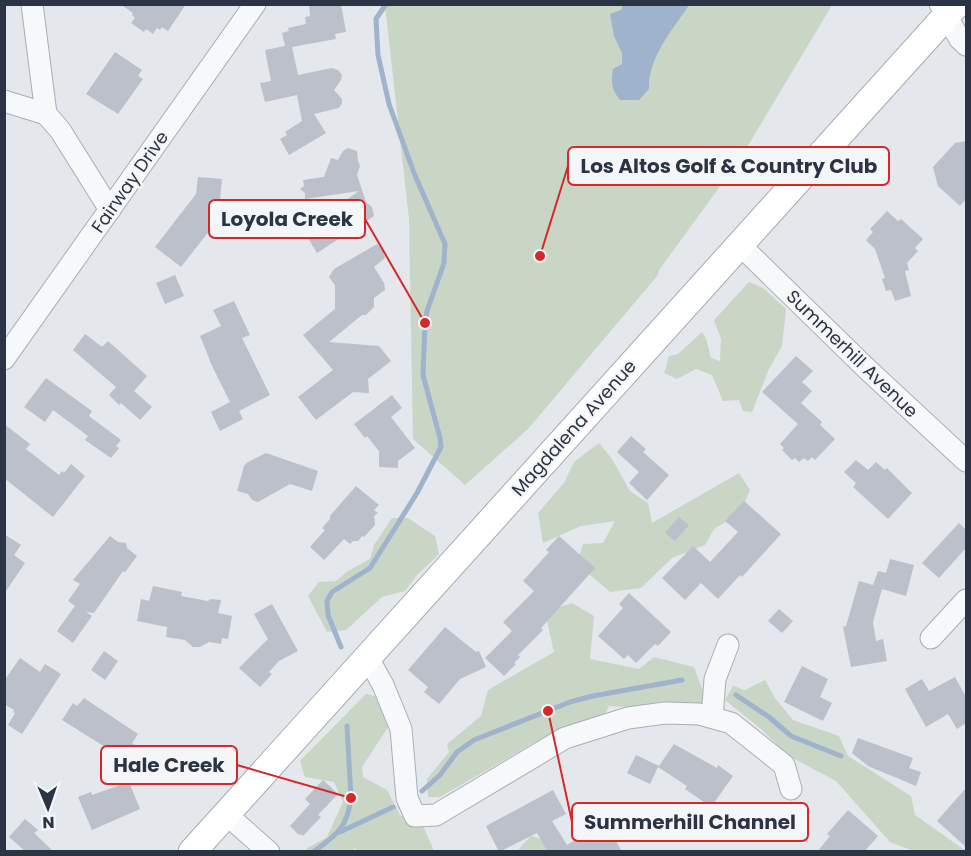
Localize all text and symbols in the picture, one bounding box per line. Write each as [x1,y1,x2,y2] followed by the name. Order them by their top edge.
[85,126,174,238] street label: Fairway Drive
[568,147,889,185] callout: Los Altos Golf & Country Club
[581,152,878,180] text: Los Altos Golf & Country Club
[209,200,365,238] callout: Loyola Creek
[221,205,354,233] text: Loyola Creek
[781,284,924,423] street label: Summerhill Avenue
[506,354,642,501] street label: Magdalena Avenue
[101,746,237,784] callout: Hale Creek
[113,751,225,779] text: Hale Creek
[18,778,78,838] north arrow
[572,803,808,841] callout: Summerhill Channel
[584,808,796,836] text: Summerhill Channel
[42,811,55,834] text: N

